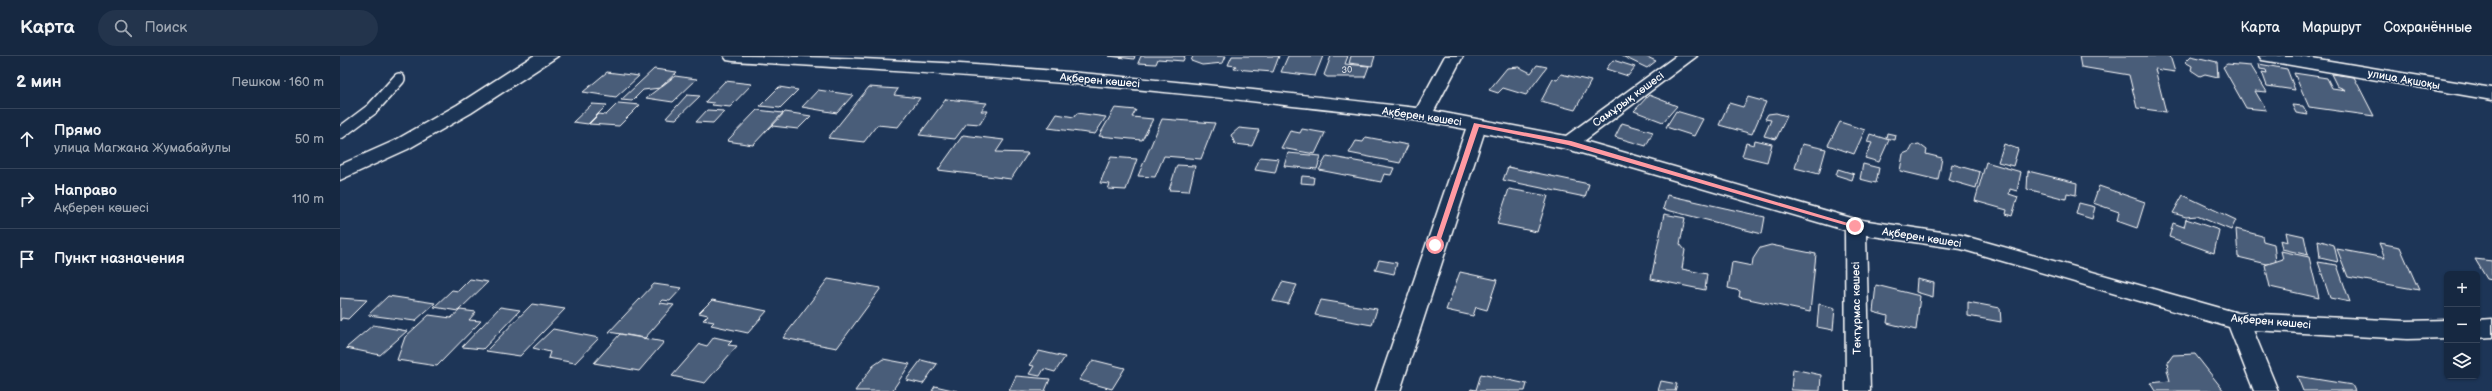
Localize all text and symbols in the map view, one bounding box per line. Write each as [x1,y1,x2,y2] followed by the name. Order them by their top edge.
[98,10,378,46] search box
[20,16,74,39] text: Карта
[112,17,134,39] icon: search
[144,18,187,37] text: Поиск
[2241,19,2280,36] text: Карта
[2302,19,2362,36] text: Маршрут
[2384,19,2472,36] text: Сохранённые
[1342,65,1352,76] house number: 30
[2367,67,2441,92] street label: улица Ақшоқы
[1590,69,1666,130] street label: Самұрық көшесі
[1058,70,1141,90] street label: Ақберен көшесі
[16,72,62,92] text: 2 мин
[232,74,324,90] text: Пешком · 160 m
[1380,104,1463,129] street label: Ақберен көшесі
[54,121,101,140] text: Прямо
[16,128,38,150] icon: ahead
[295,131,324,147] text: 50 m
[54,140,231,156] text: улица Магжана Жумабайулы
[54,181,117,200] text: Направо
[16,188,38,210] icon: right
[292,191,324,207] text: 110 m
[54,200,149,216] text: Ақберен көшесі
[1846,217,1864,235] route end
[1880,225,1963,250] street label: Ақберен көшесі
[1426,236,1444,254] route start
[16,248,38,270] icon: arrive
[54,249,185,268] text: Пункт назначения
[1849,261,1864,355] street label: Тектұрмас көшесі
[2444,271,2480,379] map controls
[2444,271,2480,307] button: +
[2444,307,2480,343] button: −
[2229,311,2312,331] street label: Ақберен көшесі
[2444,343,2480,379] button: layers

